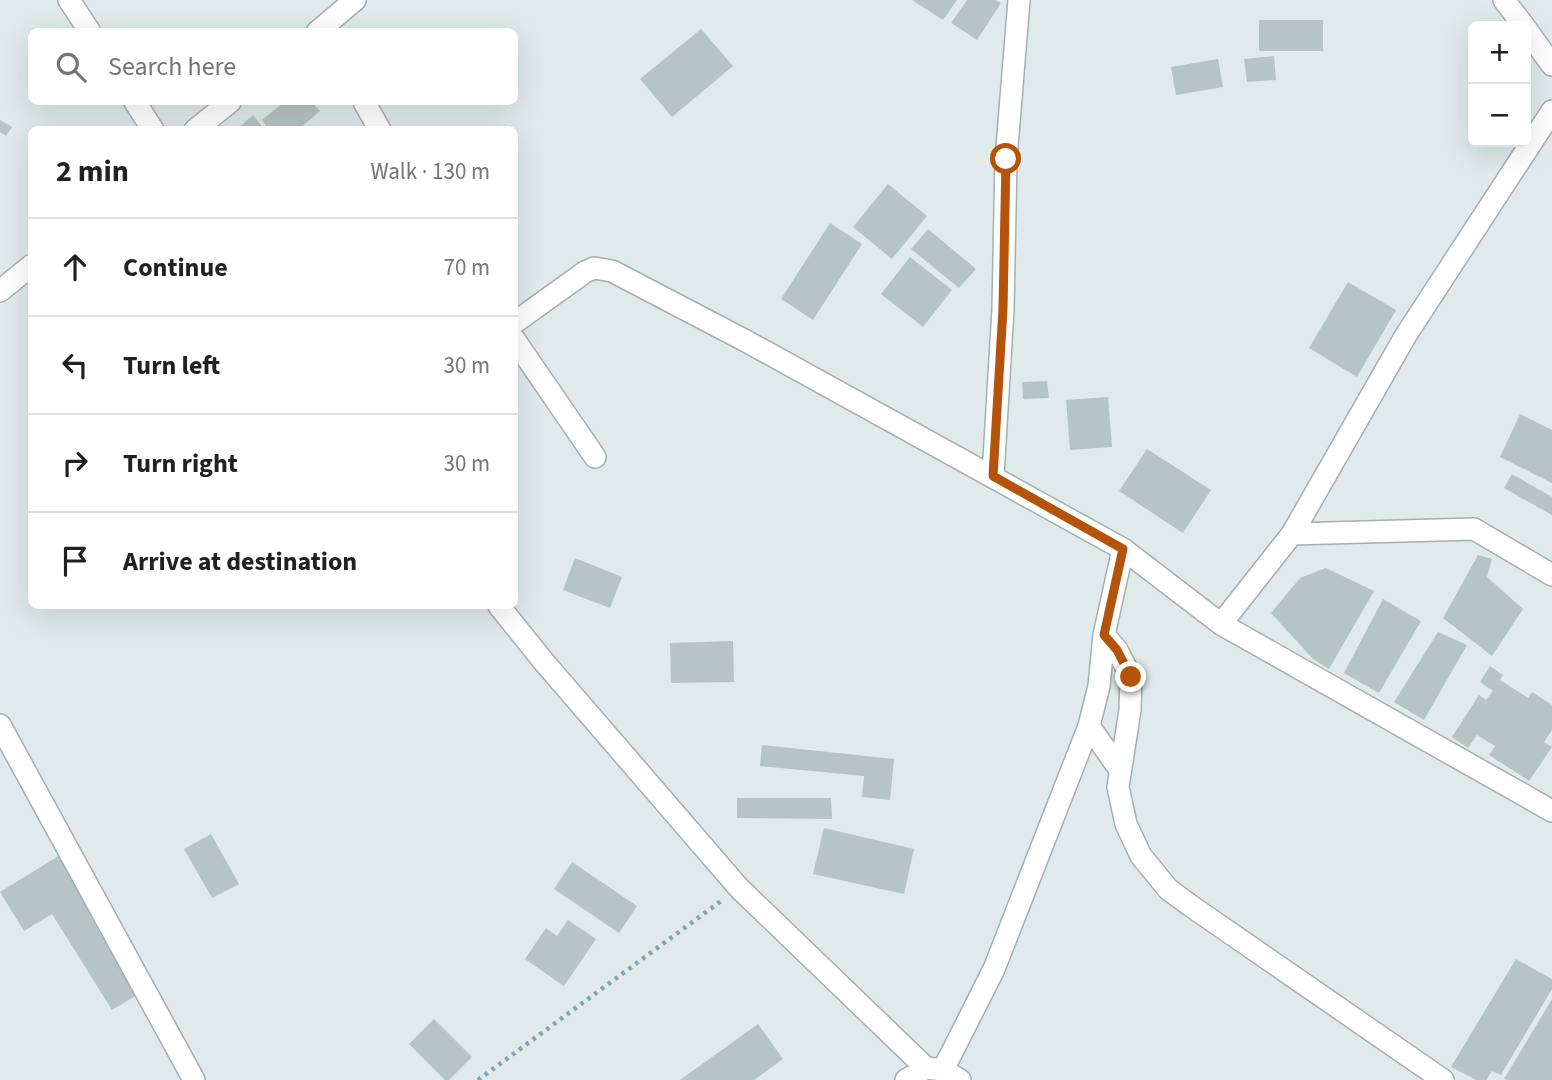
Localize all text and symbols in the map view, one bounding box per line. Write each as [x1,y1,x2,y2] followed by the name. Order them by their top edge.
[1468,21,1531,147] map controls
[1468,21,1531,84] button: +
[28,28,518,105] search box
[52,48,90,86] icon: search
[108,48,236,85] text: Search here
[1468,84,1531,147] button: −
[990,143,1021,174] route start
[56,150,129,193] text: 2 min
[371,155,490,188] text: Walk · 130 m
[56,248,94,286] icon: ahead
[123,249,228,286] text: Continue
[443,251,490,284] text: 70 m
[56,346,94,384] icon: left
[123,347,220,384] text: Turn left
[443,349,490,382] text: 30 m
[56,444,94,482] icon: right
[123,445,238,482] text: Turn right
[443,447,490,480] text: 30 m
[56,542,94,580] icon: arrive
[123,543,357,580] text: Arrive at destination
[1115,661,1146,692] route end

